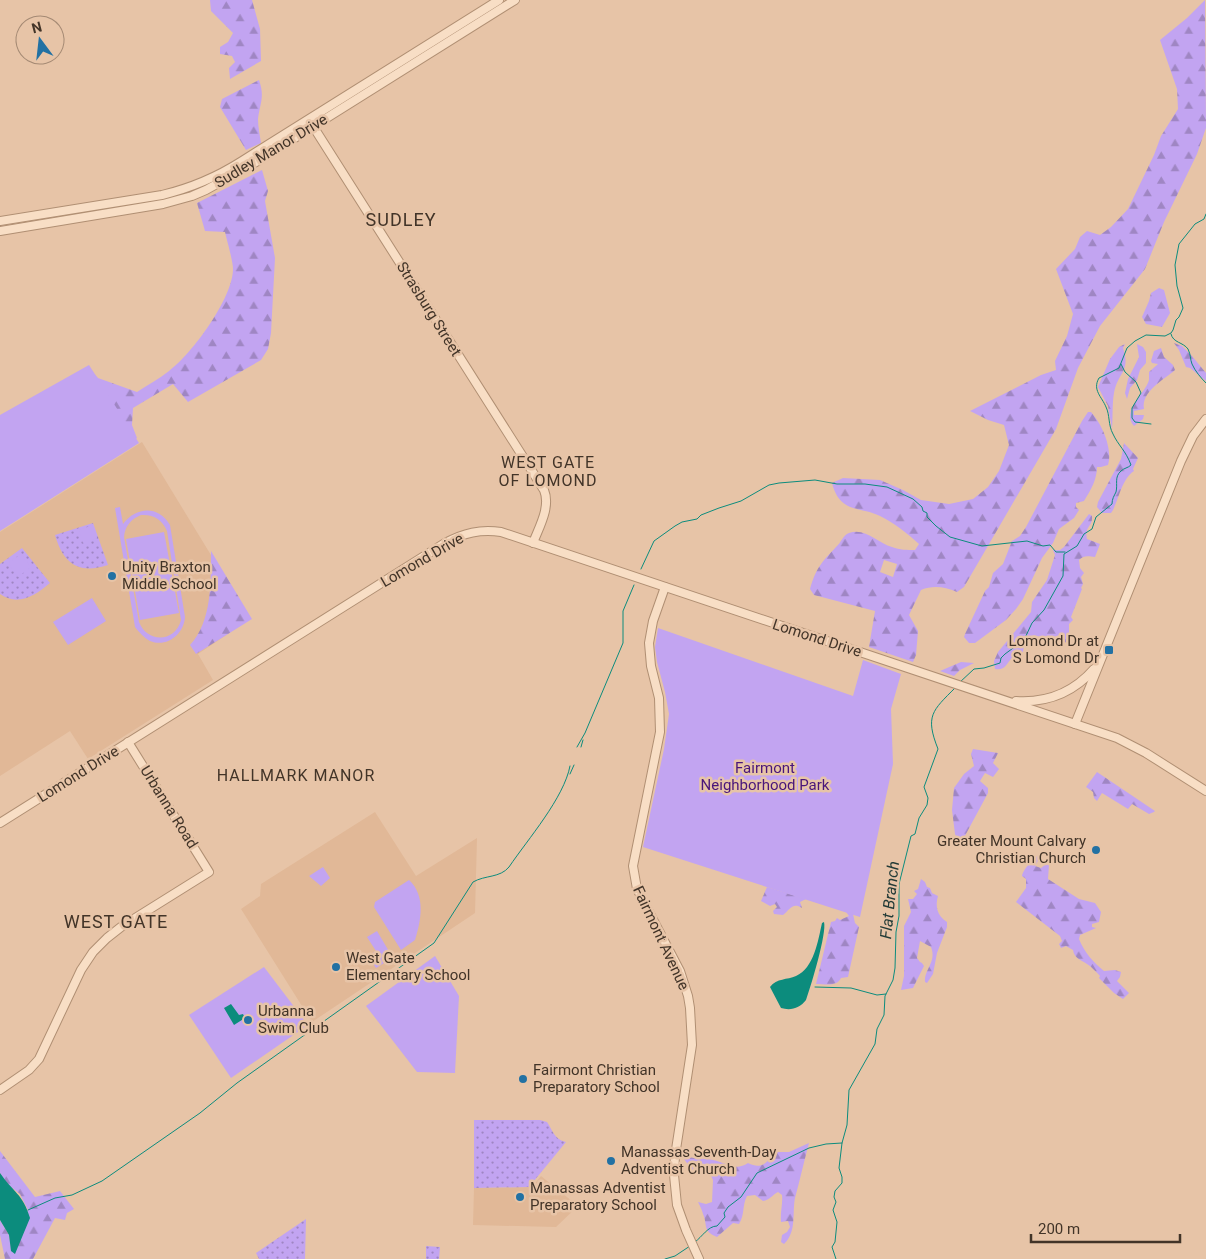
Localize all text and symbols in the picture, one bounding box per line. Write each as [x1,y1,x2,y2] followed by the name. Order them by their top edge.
[15,15,65,65] north arrow
[30,18,43,36] text: N
[211,110,331,192] street label: Sudley Manor Drive
[366,209,436,230] district label: SUDLEY
[393,258,465,360] street label: Strasburg Street
[499,453,597,490] district label: WEST GATE OF LOMOND
[377,529,467,591] street label: Lomond Drive
[122,558,217,593] place label: Unity Braxton Middle School
[106,570,118,582] marker: Unity Braxton Middle School
[770,615,864,661] street label: Lomond Drive
[1008,632,1099,667] place label: Lomond Dr at S Lomond Dr
[1103,644,1115,656] marker: Lomond Dr at S Lomond Dr
[34,742,122,806] street label: Lomond Drive
[701,759,830,794] park label: Fairmont Neighborhood Park
[136,762,202,852] street label: Urbanna Road
[217,766,375,785] district label: HALLMARK MANOR
[937,832,1086,867] place label: Greater Mount Calvary Christian Church
[1090,844,1102,856] marker: Greater Mount Calvary Christian Church
[876,860,903,940] water label: Flat Branch
[629,883,693,993] street label: Fairmont Avenue
[64,911,168,932] district label: WEST GATE
[346,949,470,984] place label: West Gate Elementary School
[330,961,342,973] marker: West Gate Elementary School
[258,1002,329,1037] place label: Urbanna Swim Club
[242,1014,254,1026] marker: Urbanna Swim Club
[533,1061,660,1096] place label: Fairmont Christian Preparatory School
[517,1073,529,1085] marker: Fairmont Christian Preparatory School
[621,1143,776,1178] place label: Manassas Seventh-Day Adventist Church
[605,1155,617,1167] marker: Manassas Seventh-Day Adventist Church
[530,1179,666,1214] place label: Manassas Adventist Preparatory School
[514,1191,526,1203] marker: Manassas Adventist Preparatory School
[1031,1212,1180,1244] scale bar
[1038,1220,1080,1238] text: 200 m

